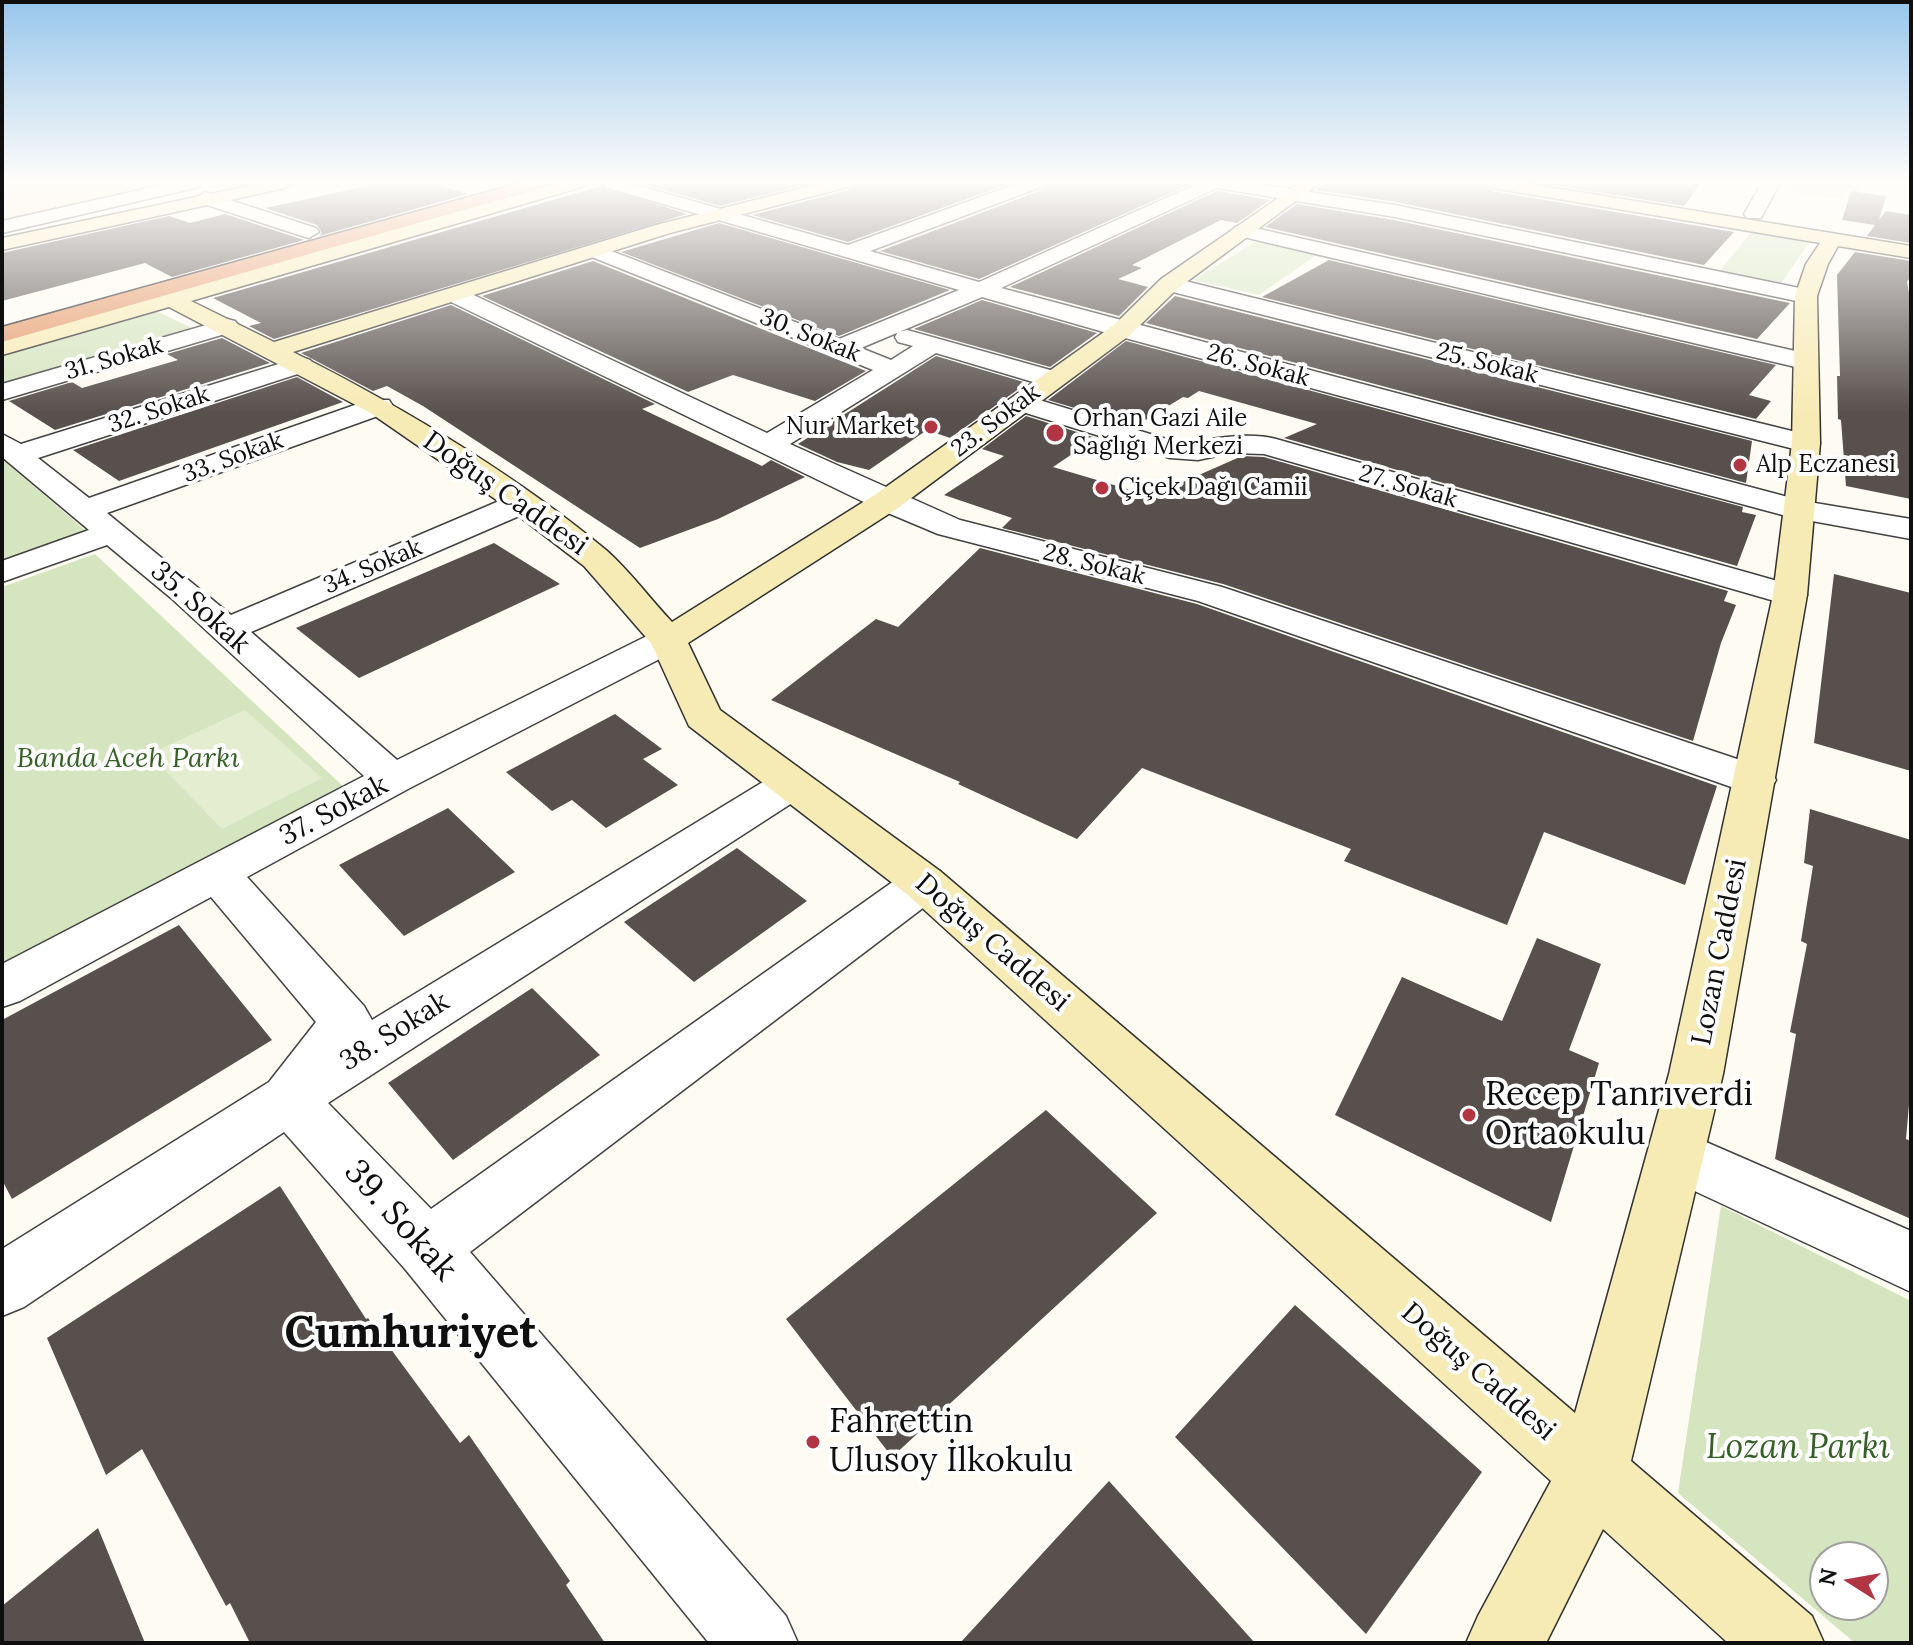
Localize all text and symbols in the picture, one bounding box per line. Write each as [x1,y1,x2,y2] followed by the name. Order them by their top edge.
[756,303,864,369] street label: 30. Sokak
[62,331,166,387] street label: 31. Sokak
[1433,337,1541,391] street label: 25. Sokak
[1204,339,1312,393] street label: 26. Sokak
[946,378,1046,464] street label: 23. Sokak
[105,380,213,440] street label: 32. Sokak
[1073,405,1247,461] place label: Orhan Gazi Aile Sağlığı Merkezi
[786,413,915,441] place label: Nur Market
[922,418,940,436] marker: Nur Market
[1044,422,1066,444] marker: Orhan Gazi Aile Sağlığı Merkezi
[416,425,594,563] street label: Doğuş Caddesi
[179,427,287,489] street label: 33. Sokak
[1756,451,1896,479] place label: Alp Eczanesi
[1731,456,1749,474] marker: Alp Eczanesi
[1356,459,1460,515] street label: 27. Sokak
[1118,474,1308,502] place label: Çiçek Dağı Camii
[1093,479,1111,497] marker: Çiçek Dağı Camii
[319,533,427,601] street label: 34. Sokak
[1040,538,1148,592] street label: 28. Sokak
[143,555,257,661] street label: 35. Sokak
[16,742,240,776] park label: Banda Aceh Parkı
[274,769,394,853] street label: 37. Sokak
[1685,856,1755,1048] street label: Lozan Caddesi
[908,867,1076,1019] street label: Doğuş Caddesi
[334,985,456,1079] street label: 38. Sokak
[1485,1075,1753,1154] place label: Recep Tanrıverdi Ortaokulu
[1460,1106,1478,1124] marker: Recep Tanrıverdi Ortaokulu
[335,1152,465,1290] street label: 39. Sokak
[1394,1296,1562,1448] street label: Doğuş Caddesi
[284,1308,538,1360] district label: Cumhuriyet
[829,1402,1073,1482] place label: Fahrettin Ulusoy İlkokulu
[1706,1428,1890,1468] park label: Lozan Parkı
[804,1433,822,1451] marker: Fahrettin Ulusoy İlkokulu
[1809,1541,1889,1621] north arrow
[1812,1566,1843,1588] text: N

